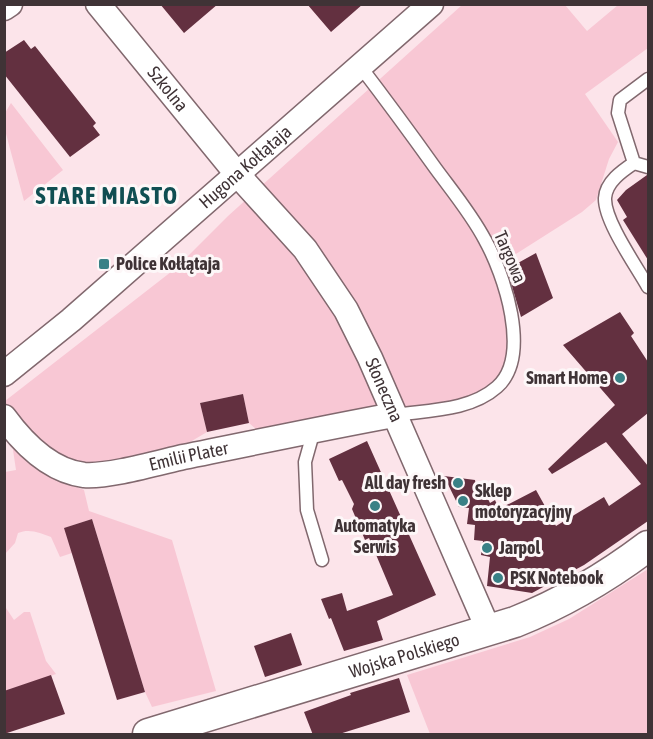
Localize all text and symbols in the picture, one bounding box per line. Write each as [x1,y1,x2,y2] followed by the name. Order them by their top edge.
[143,62,193,116] street label: Szkolna
[195,121,295,213] street label: Hugona Kołłątaja
[35,182,179,209] district label: STARE MIASTO
[490,228,531,286] street label: Targowa
[116,253,220,274] place label: Police Kołłątaja
[97,257,111,271] marker: Police Kołłątaja
[361,355,408,425] street label: Słoneczna
[526,367,608,388] place label: Smart Home
[613,371,627,385] marker: Smart Home
[147,437,231,475] street label: Emilii Plater
[364,472,446,493] place label: All day fresh
[451,476,465,490] marker: All day fresh
[475,480,572,522] place label: Sklep motoryzacyjny
[456,494,470,508] marker: Sklep motoryzacyjny
[368,499,382,513] marker: Automatyka Serwis
[333,515,416,557] place label: Automatyka Serwis
[498,537,540,558] place label: Jarpol
[480,541,494,555] marker: Jarpol
[510,567,604,588] place label: PSK Notebook
[491,571,505,585] marker: PSK Notebook
[347,629,462,682] street label: Wojska Polskiego

